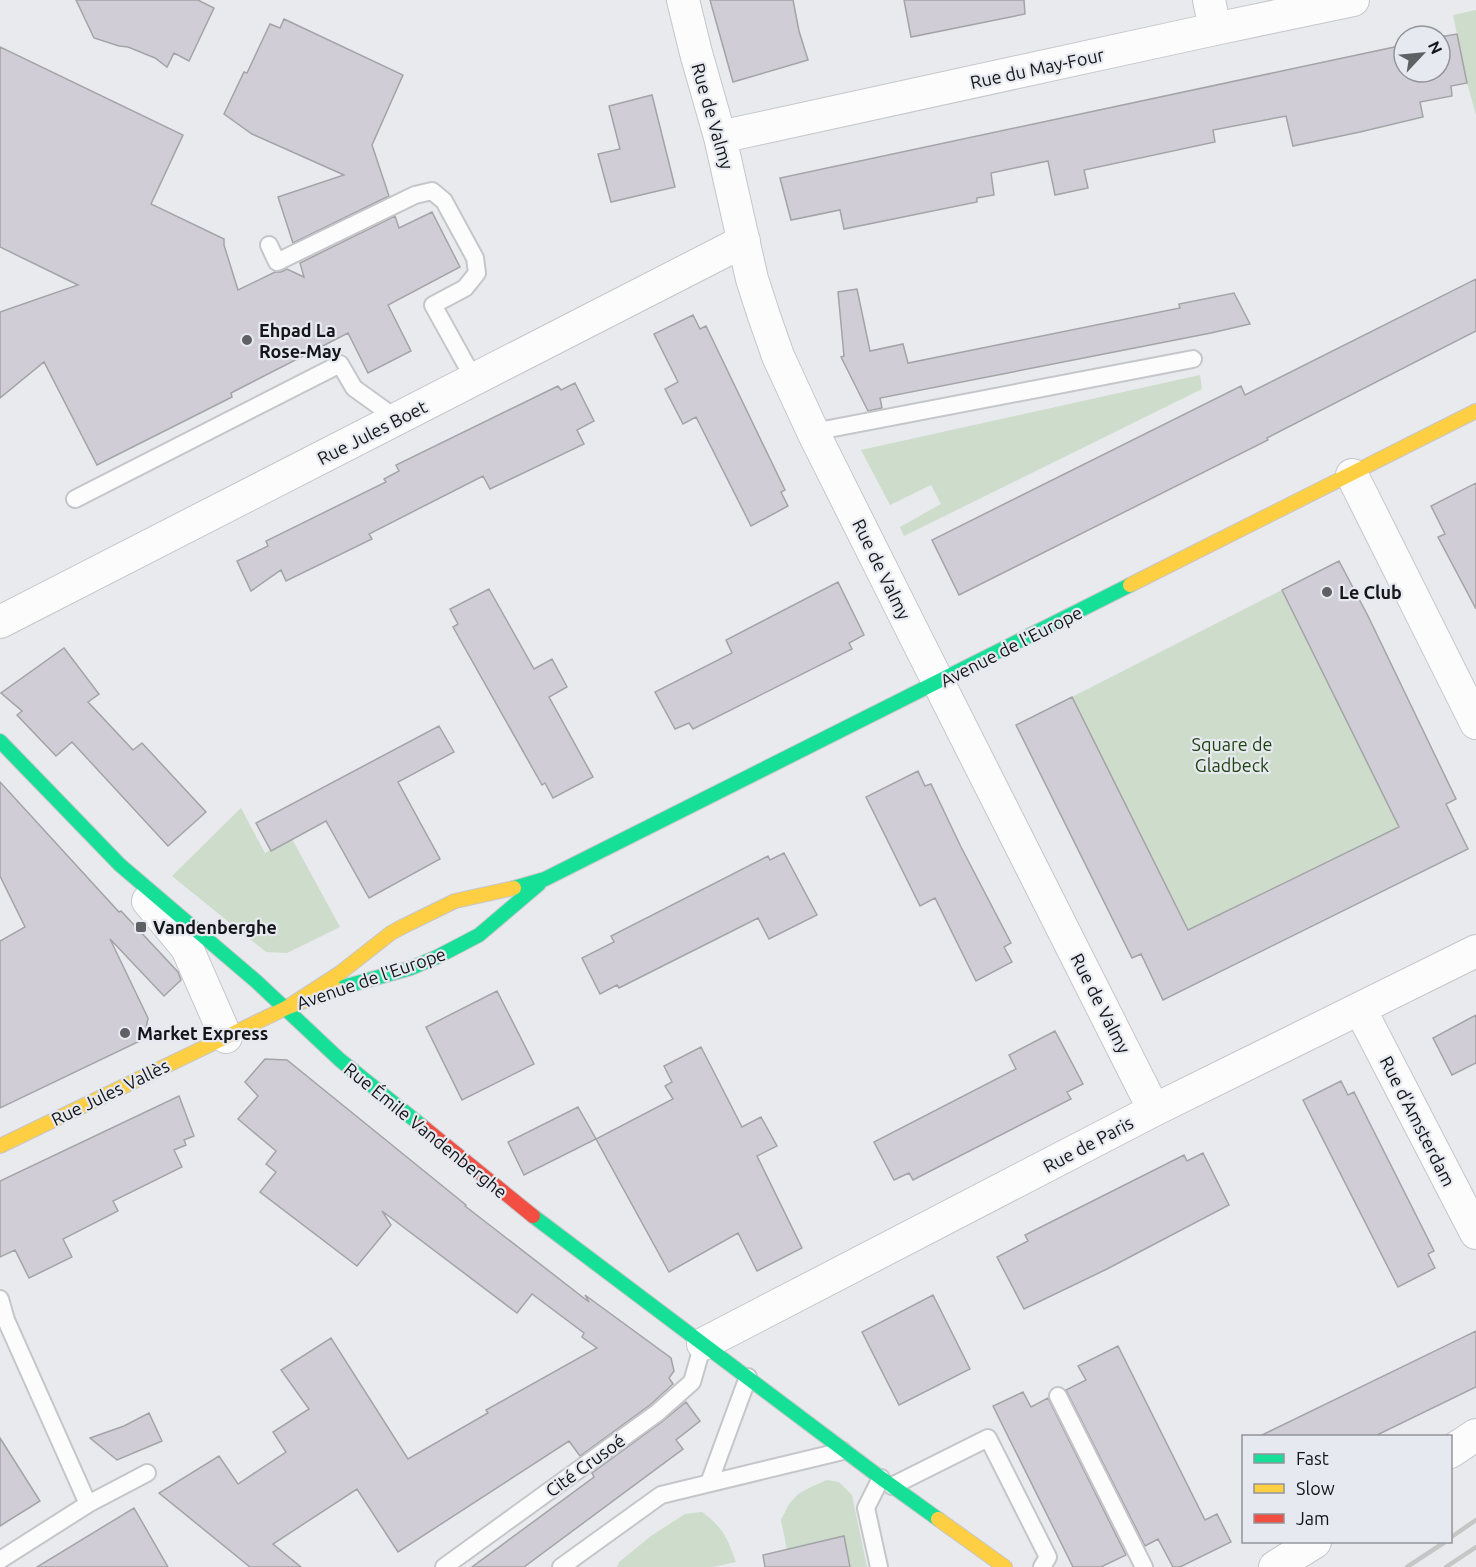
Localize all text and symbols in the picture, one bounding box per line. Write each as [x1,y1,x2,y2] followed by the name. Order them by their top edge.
[1392,24,1452,84] north arrow
[1425,38,1446,57] text: N
[968,44,1106,92] street label: Rue du May-Four
[688,61,738,172] street label: Rue de Valmy
[259,320,342,361] place label: Ehpad La Rose-May
[240,333,254,347] marker: Ehpad La Rose-May
[314,396,430,468] street label: Rue Jules Boet
[849,515,915,623] street label: Rue de Valmy
[1339,582,1402,602] place label: Le Club
[1320,585,1334,599] marker: Le Club
[937,602,1085,690] street label: Avenue de l'Europe
[1192,734,1272,775] park label: Square de Gladbeck
[153,917,277,937] place label: Vandenberghe
[134,920,148,934] marker: Vandenberghe
[294,943,448,1013] street label: Avenue de l'Europe
[1067,950,1135,1057] street label: Rue de Valmy
[137,1023,268,1043] place label: Market Express
[118,1026,132,1040] marker: Market Express
[1377,1053,1459,1189] street label: Rue d'Amsterdam
[48,1055,172,1129] street label: Rue Jules Vallès
[341,1057,512,1202] street label: Rue Émile Vandenberghe
[1040,1112,1137,1176] street label: Rue de Paris
[542,1430,628,1500] street label: Cité Crusoé
[1242,1435,1452,1543] legend
[1296,1448,1329,1468] text: Fast
[1296,1478,1335,1498] text: Slow
[1296,1508,1330,1528] text: Jam

